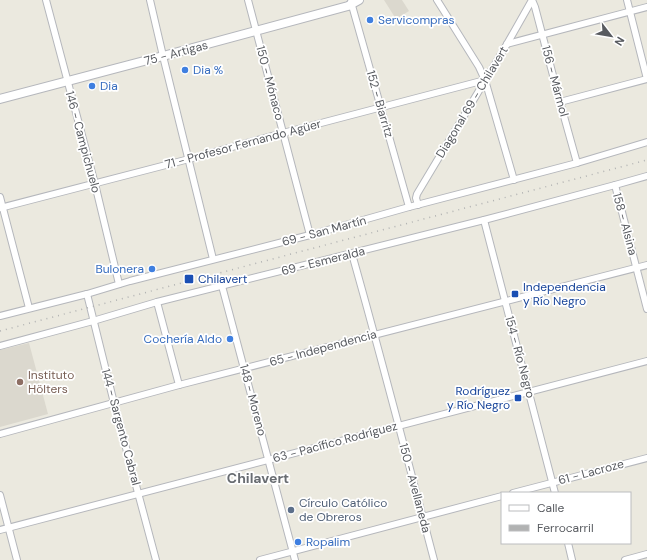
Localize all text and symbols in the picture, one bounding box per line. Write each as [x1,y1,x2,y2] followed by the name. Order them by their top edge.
[378,12,455,28] place label: Servicompras
[365,15,375,25] marker: Servicompras
[591,16,631,56] north arrow
[612,34,628,48] text: N
[142,37,210,69] street label: 75 - Artigas
[432,43,512,161] street label: Diagonal 69 - Chilavert
[252,44,288,122] street label: 150 - Mónaco
[538,44,572,118] street label: 156 - Mármol
[193,62,223,78] place label: Dia %
[180,65,190,75] marker: Dia %
[363,69,397,139] street label: 152 - Biarritz
[100,78,118,94] place label: Dia
[87,81,97,91] marker: Dia
[62,89,104,195] street label: 146 - Campichuelo
[163,115,323,173] street label: 71 - Profesor Fernando Agüer
[609,191,641,257] street label: 158 - Alsina
[280,212,368,250] street label: 69 - San Martín
[279,243,367,279] street label: 69 - Esmeralda
[95,261,144,277] place label: Bulonera
[147,264,157,274] marker: Bulonera
[198,271,248,287] place label: Chilavert
[183,273,195,285] marker: Chilavert
[523,279,606,309] place label: Independencia y Río Negro
[510,289,520,299] marker: Independencia y Río Negro
[501,314,539,400] street label: 154 - Río Negro
[268,326,378,370] street label: 65 - Independencia
[144,331,222,347] place label: Cochería Aldo
[225,334,235,344] marker: Cochería Aldo
[236,362,270,438] street label: 148 - Moreno
[28,367,74,397] place label: Instituto Hölters
[98,367,144,487] street label: 144 - Sargento Cabral
[15,377,25,387] marker: Instituto Hölters
[447,383,510,413] place label: Rodríguez y Río Negro
[513,393,523,403] marker: Rodríguez y Río Negro
[271,418,399,466] street label: 63 - Pacífico Rodríguez
[395,442,435,534] street label: 150 - Avellaneda
[556,455,626,488] street label: 61 - Lacroze
[227,469,289,487] district label: Chilavert
[501,492,631,544] legend
[299,495,387,525] place label: Círculo Católico de Obreros
[537,500,564,516] text: Calle
[286,505,296,515] marker: Círculo Católico de Obreros
[537,520,594,536] text: Ferrocarril
[306,534,350,550] place label: Ropalim
[293,537,303,547] marker: Ropalim

